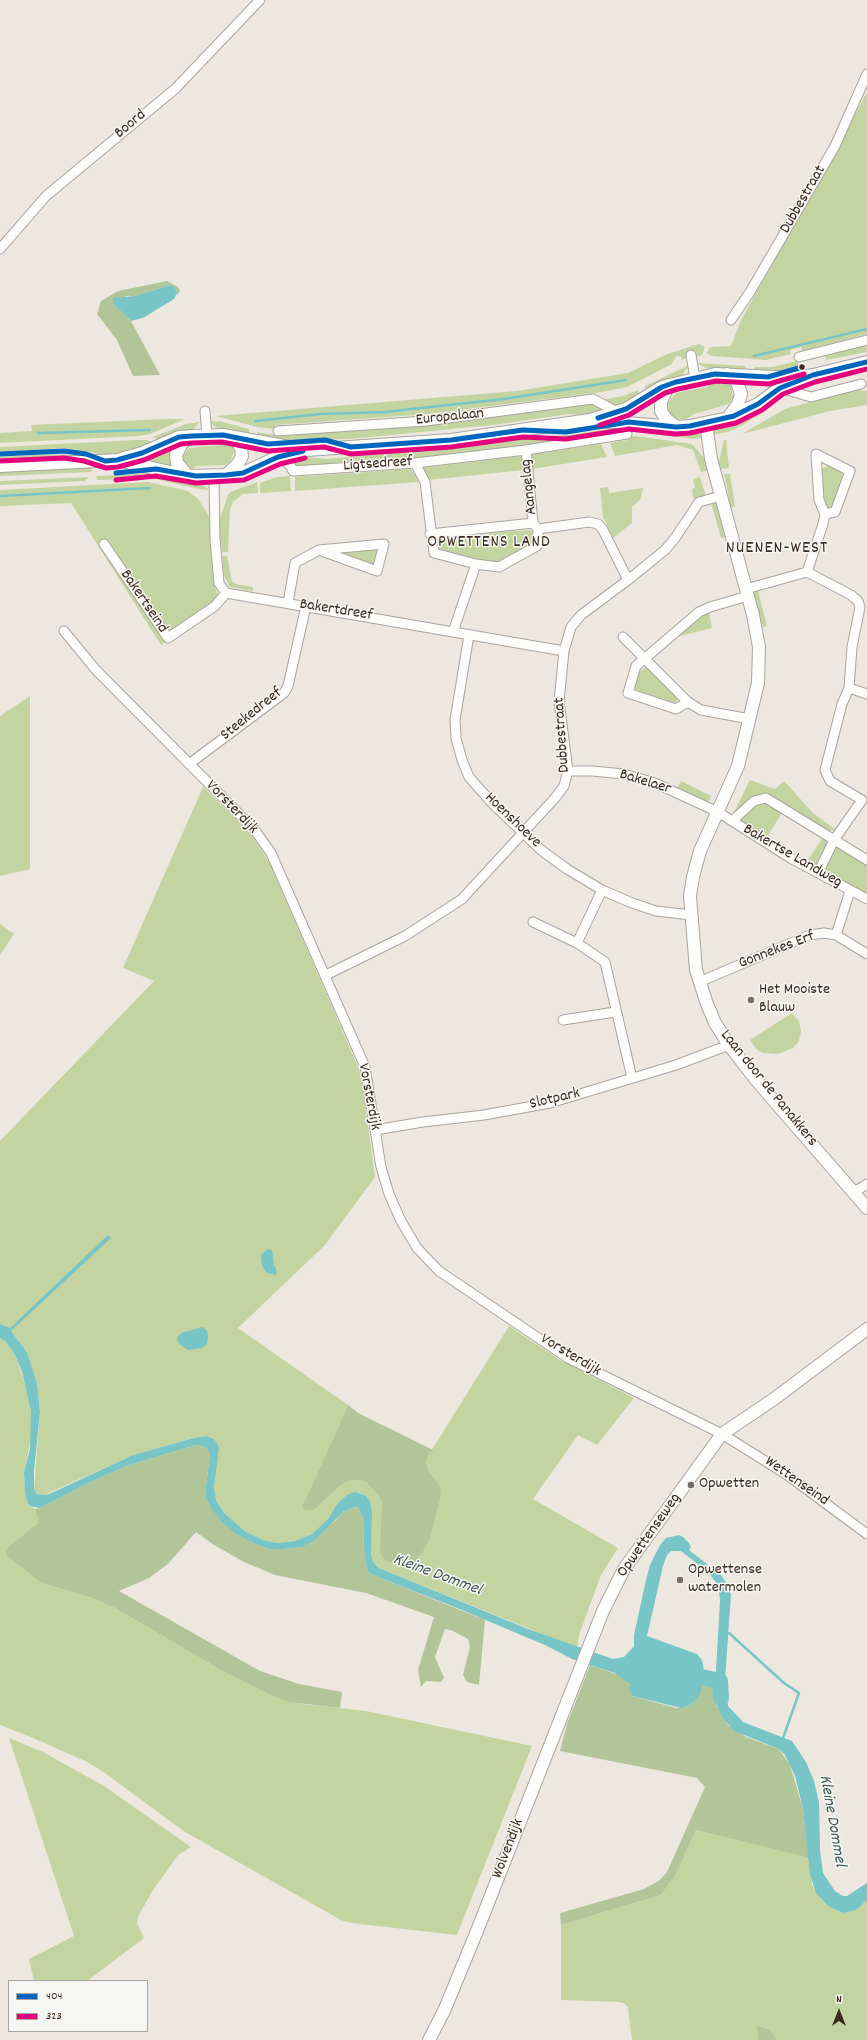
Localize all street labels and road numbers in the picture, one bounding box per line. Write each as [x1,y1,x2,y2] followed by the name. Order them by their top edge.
[111,106,151,144] street label: Boord
[777,162,831,238] street label: Dubbestraat
[415,405,485,431] street label: Europalaan
[343,453,413,477] street label: Ligtsedreef
[518,458,542,516] street label: Aangelag
[115,567,171,637] street label: Bakertseind
[298,596,374,626] street label: Bakertdreef
[217,684,287,746] street label: Steekedreef
[551,697,575,773] street label: Dubbestraat
[617,766,673,800] street label: Bakelaer
[201,777,261,839] street label: Vorsterdijk
[480,789,544,853] street label: Hoenshoeve
[739,821,845,893] street label: Bakertse Landweg
[736,928,818,974] street label: Gonnekes Erf
[715,1027,821,1151] street label: Laan door de Panakkers
[352,1062,384,1132] street label: Vorsterdijk
[528,1085,582,1115] street label: Slotpark
[536,1330,604,1382] street label: Vorsterdijk
[760,1453,832,1511] street label: Wettenseind
[614,1490,686,1582] street label: Opwettenseweg
[489,1816,529,1882] street label: Wolvendijk

